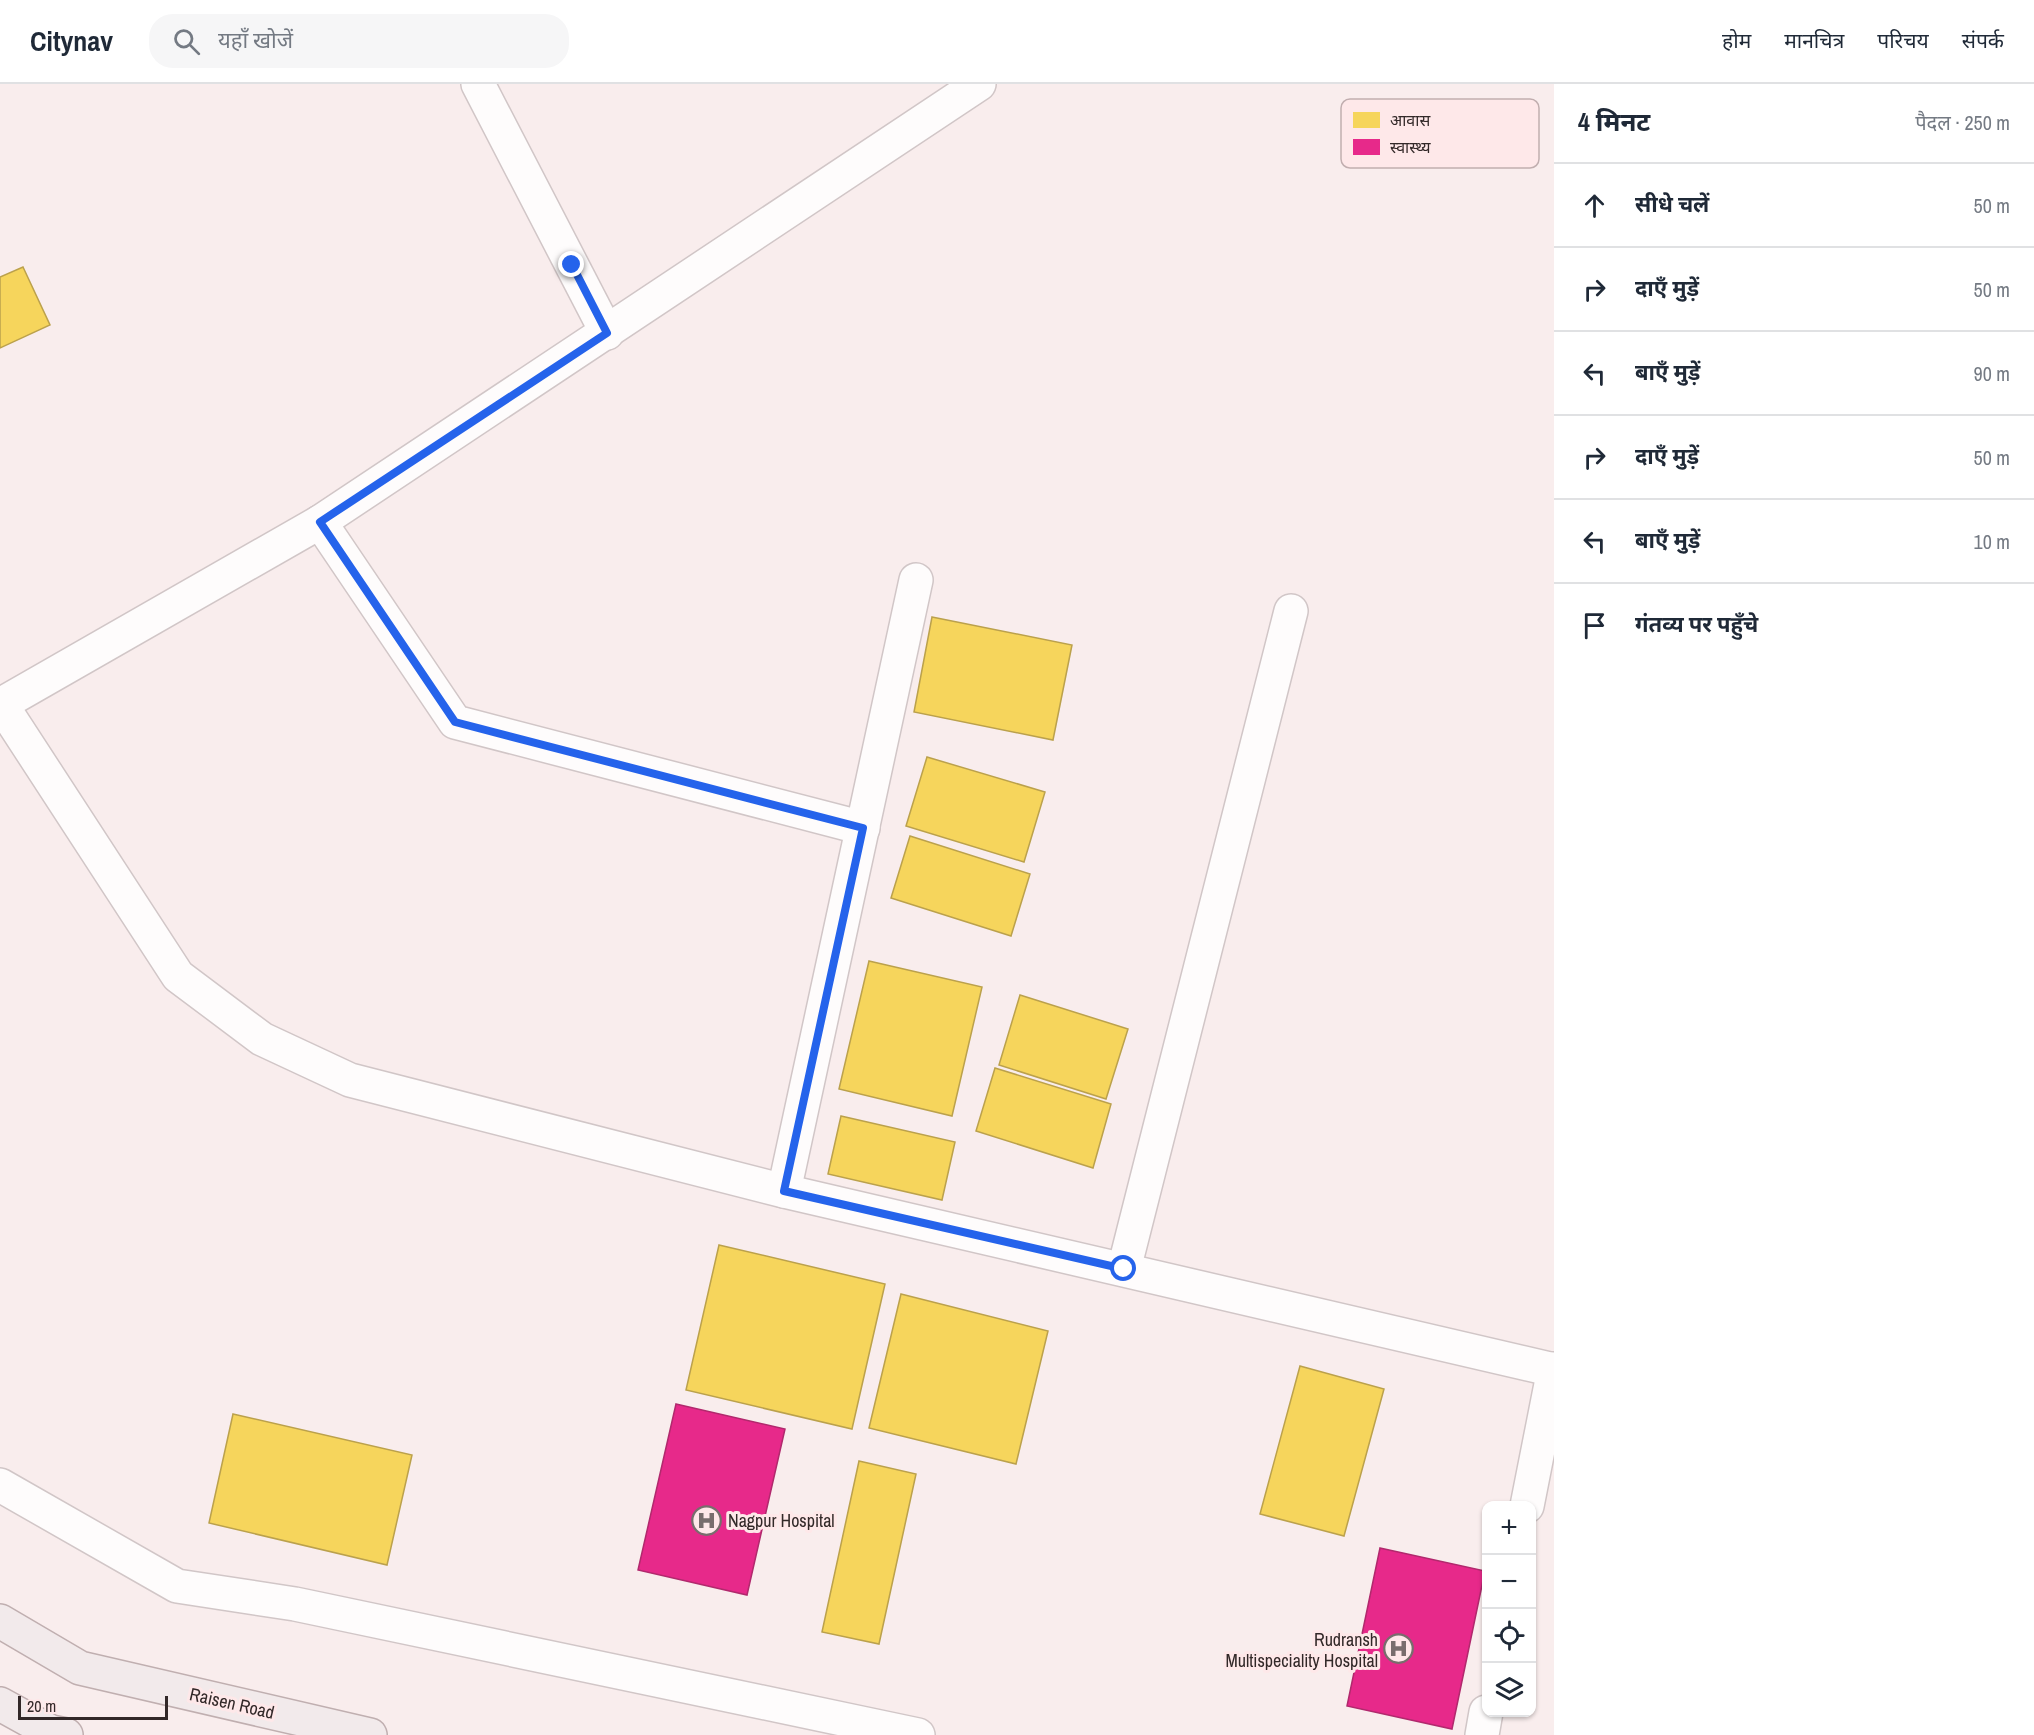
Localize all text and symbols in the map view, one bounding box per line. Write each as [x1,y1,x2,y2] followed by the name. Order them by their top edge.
[149,14,569,68] search box
[30,22,113,60] text: Citynav
[170,25,203,58] icon: search
[218,25,293,55] text: यहाँ खोजें
[1722,26,1751,55] text: होम
[1784,26,1844,55] text: मानचित्र
[1877,26,1929,55] text: परिचय
[1962,26,2004,55] text: संपर्क
[1341,99,1539,168] legend
[1578,104,1650,139] text: 4 मिनट
[1390,109,1431,131] text: आवास
[1915,109,2010,136] text: पैदल · 250 m
[1390,136,1431,158] text: स्वास्थ्य
[1578,189,1611,222] icon: ahead
[1635,189,1709,219] text: सीधे चलें
[1974,192,2010,219] text: 50 m
[558,251,584,277] route end
[1578,273,1611,306] icon: right
[1635,273,1699,303] text: दाएँ मुड़ें
[1974,276,2010,303] text: 50 m
[1578,357,1611,390] icon: left
[1635,357,1700,387] text: बाएँ मुड़ें
[1974,360,2010,387] text: 90 m
[1578,441,1611,474] icon: right
[1635,441,1699,471] text: दाएँ मुड़ें
[1974,444,2010,471] text: 50 m
[1578,525,1611,558] icon: left
[1635,525,1700,555] text: बाएँ मुड़ें
[1974,528,2010,555] text: 10 m
[1578,609,1611,642] icon: arrive
[1635,609,1758,639] text: गंतव्य पर पहुँचे
[1110,1255,1136,1281] route start
[1482,1501,1536,1717] map controls
[1482,1501,1536,1555] button: +
[691,1504,723,1536] hospital icon: Nagpur Hospital
[728,1508,835,1533] place label: Nagpur Hospital
[1482,1555,1536,1609] button: −
[1482,1609,1536,1663] button: locate
[1225,1627,1378,1673] place label: Rudransh Multispeciality Hospital
[1383,1633,1415,1665] hospital icon: Rudransh Multispeciality Hospital
[1482,1663,1536,1717] button: layers
[187,1681,277,1725] street label: Raisen Road
[18,1693,168,1720] scale bar
[27,1695,56,1717] text: 20 m

